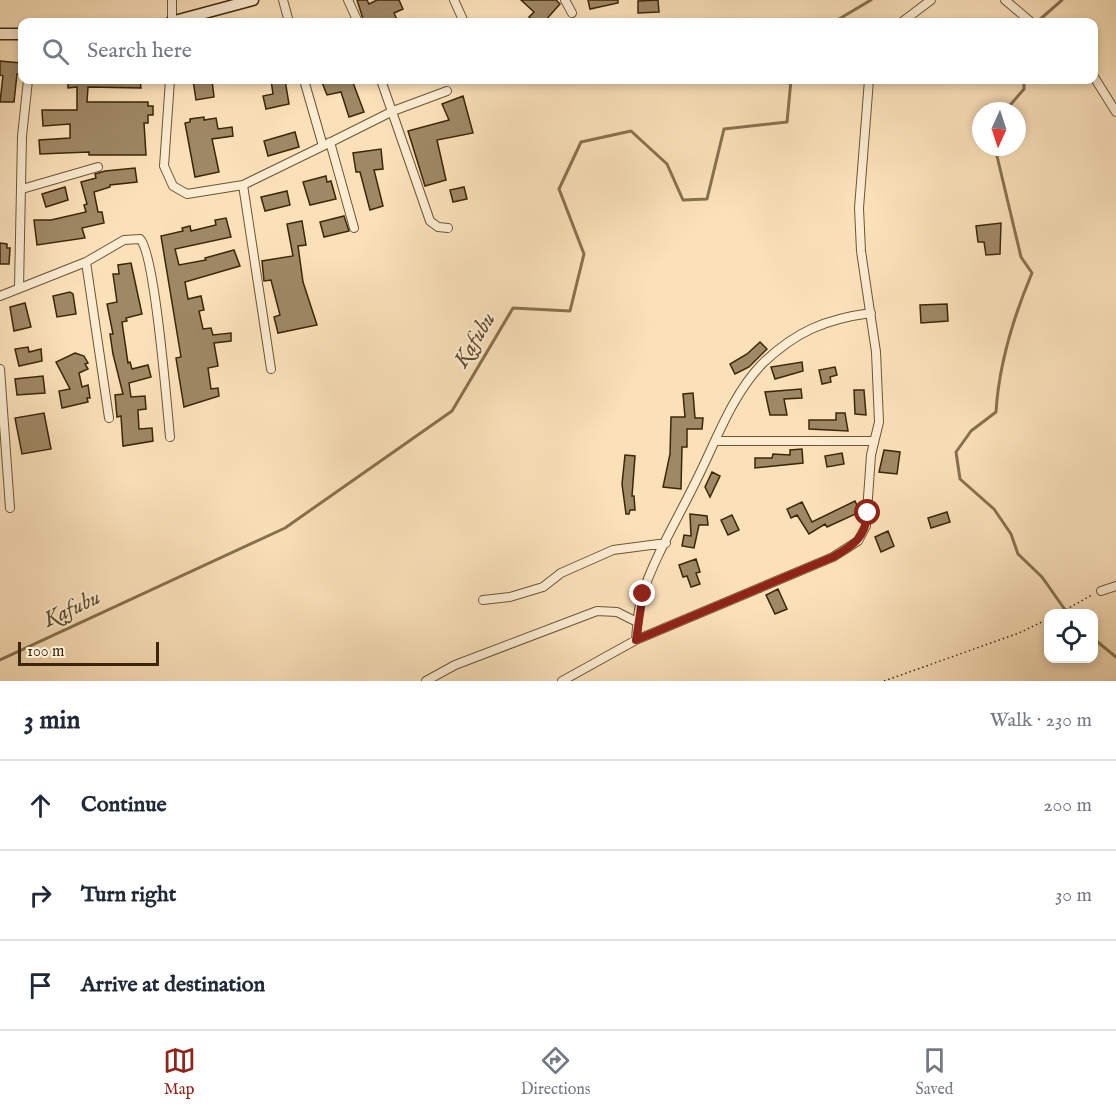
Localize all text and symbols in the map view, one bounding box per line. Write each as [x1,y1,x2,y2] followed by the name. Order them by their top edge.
[18,18,1098,84] search box
[39,35,72,68] icon: search
[87,37,192,65] text: Search here
[972,102,1026,156] north arrow
[447,307,502,374] water label: Kafubu
[854,499,880,525] route start
[629,580,655,606] route end
[38,584,105,635] water label: Kafubu
[1044,609,1098,663] map controls
[1044,609,1098,663] button: locate
[18,639,159,666] scale bar
[27,642,64,662] text: 100 m
[24,704,80,737] text: 3 min
[990,708,1092,733] text: Walk · 230 m
[24,789,57,822] icon: ahead
[81,791,167,819] text: Continue
[1043,793,1092,818] text: 200 m
[24,879,57,912] icon: right
[81,881,176,909] text: Turn right
[1055,883,1092,908] text: 30 m
[24,969,57,1002] icon: arrive
[81,971,265,999] text: Arrive at destination
[163,1044,196,1100] tab: Map
[521,1044,590,1100] tab: Directions
[916,1044,953,1100] tab: Saved

